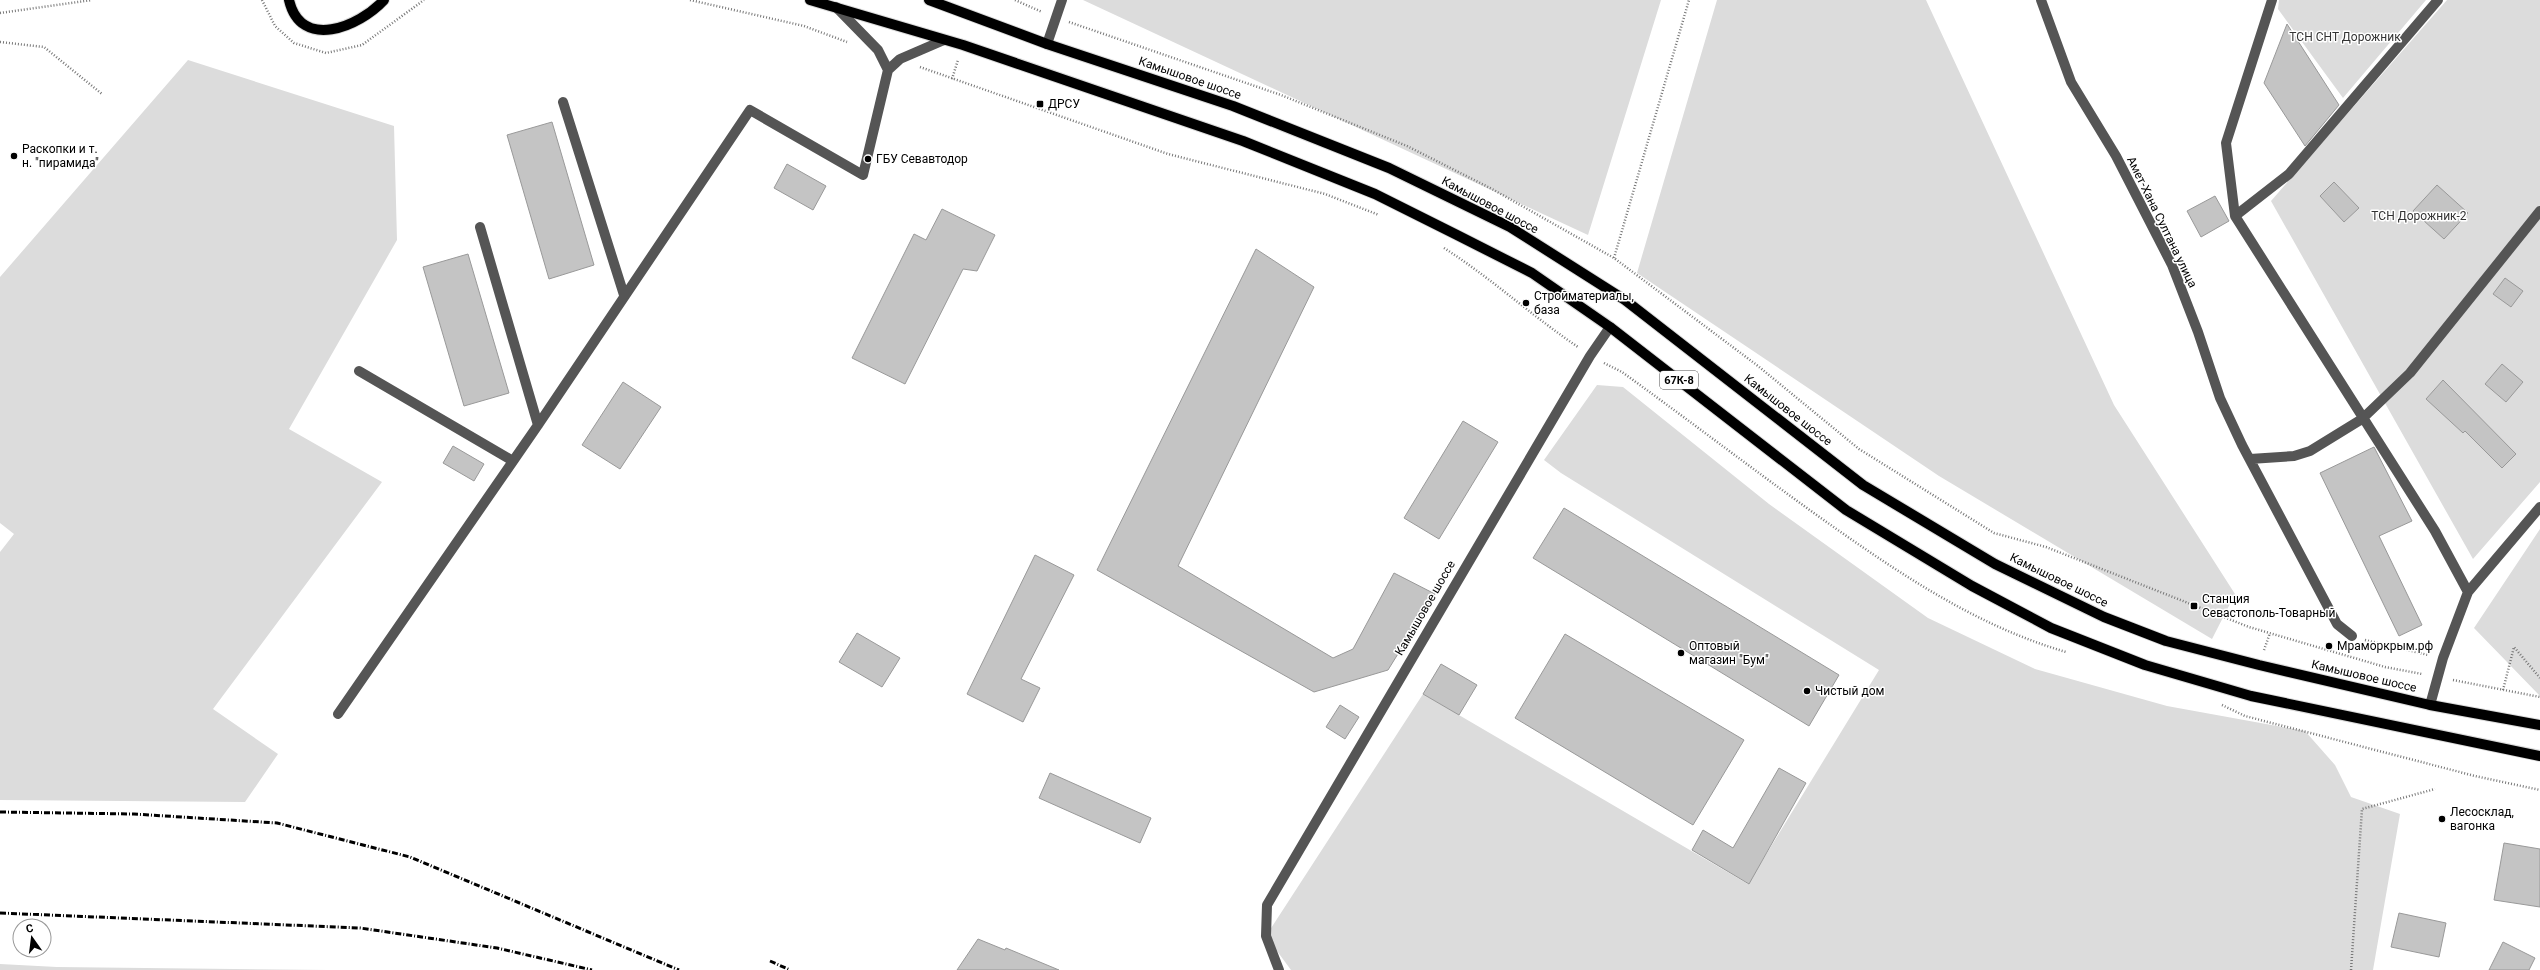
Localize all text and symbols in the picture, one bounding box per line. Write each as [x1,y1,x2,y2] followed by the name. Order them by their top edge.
[2289,30,2401,44] park label: ТСН СНТ Дорожник
[1137,54,1243,102] street label: Камышовое шоссе
[1048,97,1080,111] place label: ДРСУ
[1035,99,1045,109] marker: ДРСУ
[22,142,99,170] place label: Раскопки и т. н. "пирамида"
[9,151,19,161] marker: Раскопки и т. н. "пирамида"
[876,152,968,166] place label: ГБУ Севавтодор
[863,154,873,164] marker: ГБУ Севавтодор
[2124,154,2200,290] street label: Амет-Хана Султана улица
[1439,174,1541,236] street label: Камышовое шоссе
[2371,209,2467,223] park label: ТСН Дорожник-2
[1534,289,1634,317] place label: Стройматериалы, база
[1521,298,1531,308] marker: Стройматериалы, база
[1660,371,1698,389] road number: 67К-8
[1741,371,1835,449] street label: Камышовое шоссе
[2008,550,2110,610] street label: Камышовое шоссе
[1392,558,1458,658] street label: Камышовое шоссе
[2202,592,2335,620] place label: Станция Севастополь-Товарный
[2189,601,2199,611] marker: Станция Севастополь-Товарный
[1689,639,1769,667] place label: Оптовый магазин "Бум"
[2337,639,2434,653] place label: Мраморкрым.рф
[2324,641,2334,651] marker: Мраморкрым.рф
[1676,648,1686,658] marker: Оптовый магазин "Бум"
[2310,657,2418,695] street label: Камышовое шоссе
[1815,684,1884,698] place label: Чистый дом
[1802,686,1812,696] marker: Чистый дом
[2450,805,2514,833] place label: Лесосклад, вагонка
[2437,814,2447,824] marker: Лесосклад, вагонка
[12,918,52,958] north arrow
[25,922,35,936] text: С

